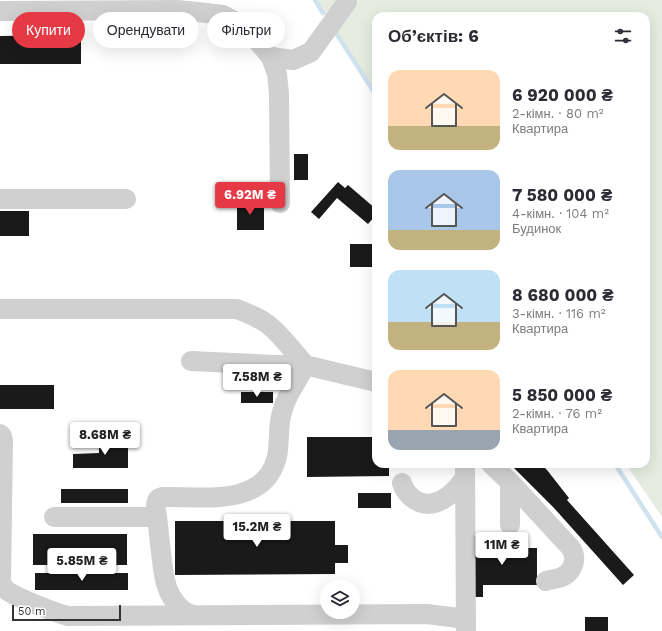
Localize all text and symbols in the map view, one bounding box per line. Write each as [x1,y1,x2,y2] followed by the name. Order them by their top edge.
[12,12,85,48] chip: Купити
[93,12,199,48] chip: Орендувати
[207,12,285,48] chip: Фільтри
[612,25,634,47] icon: filters
[388,26,479,46] text: Об’єктів: 6
[512,85,613,105] text: 6 920 000 ₴
[420,86,468,134] icon: home
[512,106,604,121] text: 2-кімн. · 80 m²
[512,121,568,136] text: Квартира
[213,182,287,216] pin: 6.92M ₴
[512,185,612,205] text: 7 580 000 ₴
[420,186,468,234] icon: home
[224,187,276,202] text: 6.92M ₴
[512,206,609,221] text: 4-кімн. · 104 m²
[512,221,561,236] text: Будинок
[512,285,614,305] text: 8 680 000 ₴
[420,286,468,334] icon: home
[512,306,606,321] text: 3-кімн. · 116 m²
[512,321,568,336] text: Квартира
[220,364,294,398] pin: 7.58M ₴
[232,369,282,384] text: 7.58M ₴
[512,385,612,405] text: 5 850 000 ₴
[420,386,468,434] icon: home
[512,406,602,421] text: 2-кімн. · 76 m²
[512,421,568,436] text: Квартира
[68,422,142,456] pin: 8.68M ₴
[79,427,131,442] text: 8.68M ₴
[220,514,294,548] pin: 15.2M ₴
[233,519,281,534] text: 15.2M ₴
[474,532,530,566] pin: 11M ₴
[484,537,520,552] text: 11M ₴
[45,548,119,582] pin: 5.85M ₴
[56,553,108,568] text: 5.85M ₴
[320,579,360,619] map controls
[320,579,360,619] button: layers
[12,603,121,622] scale bar
[18,605,45,618] text: 50 m

